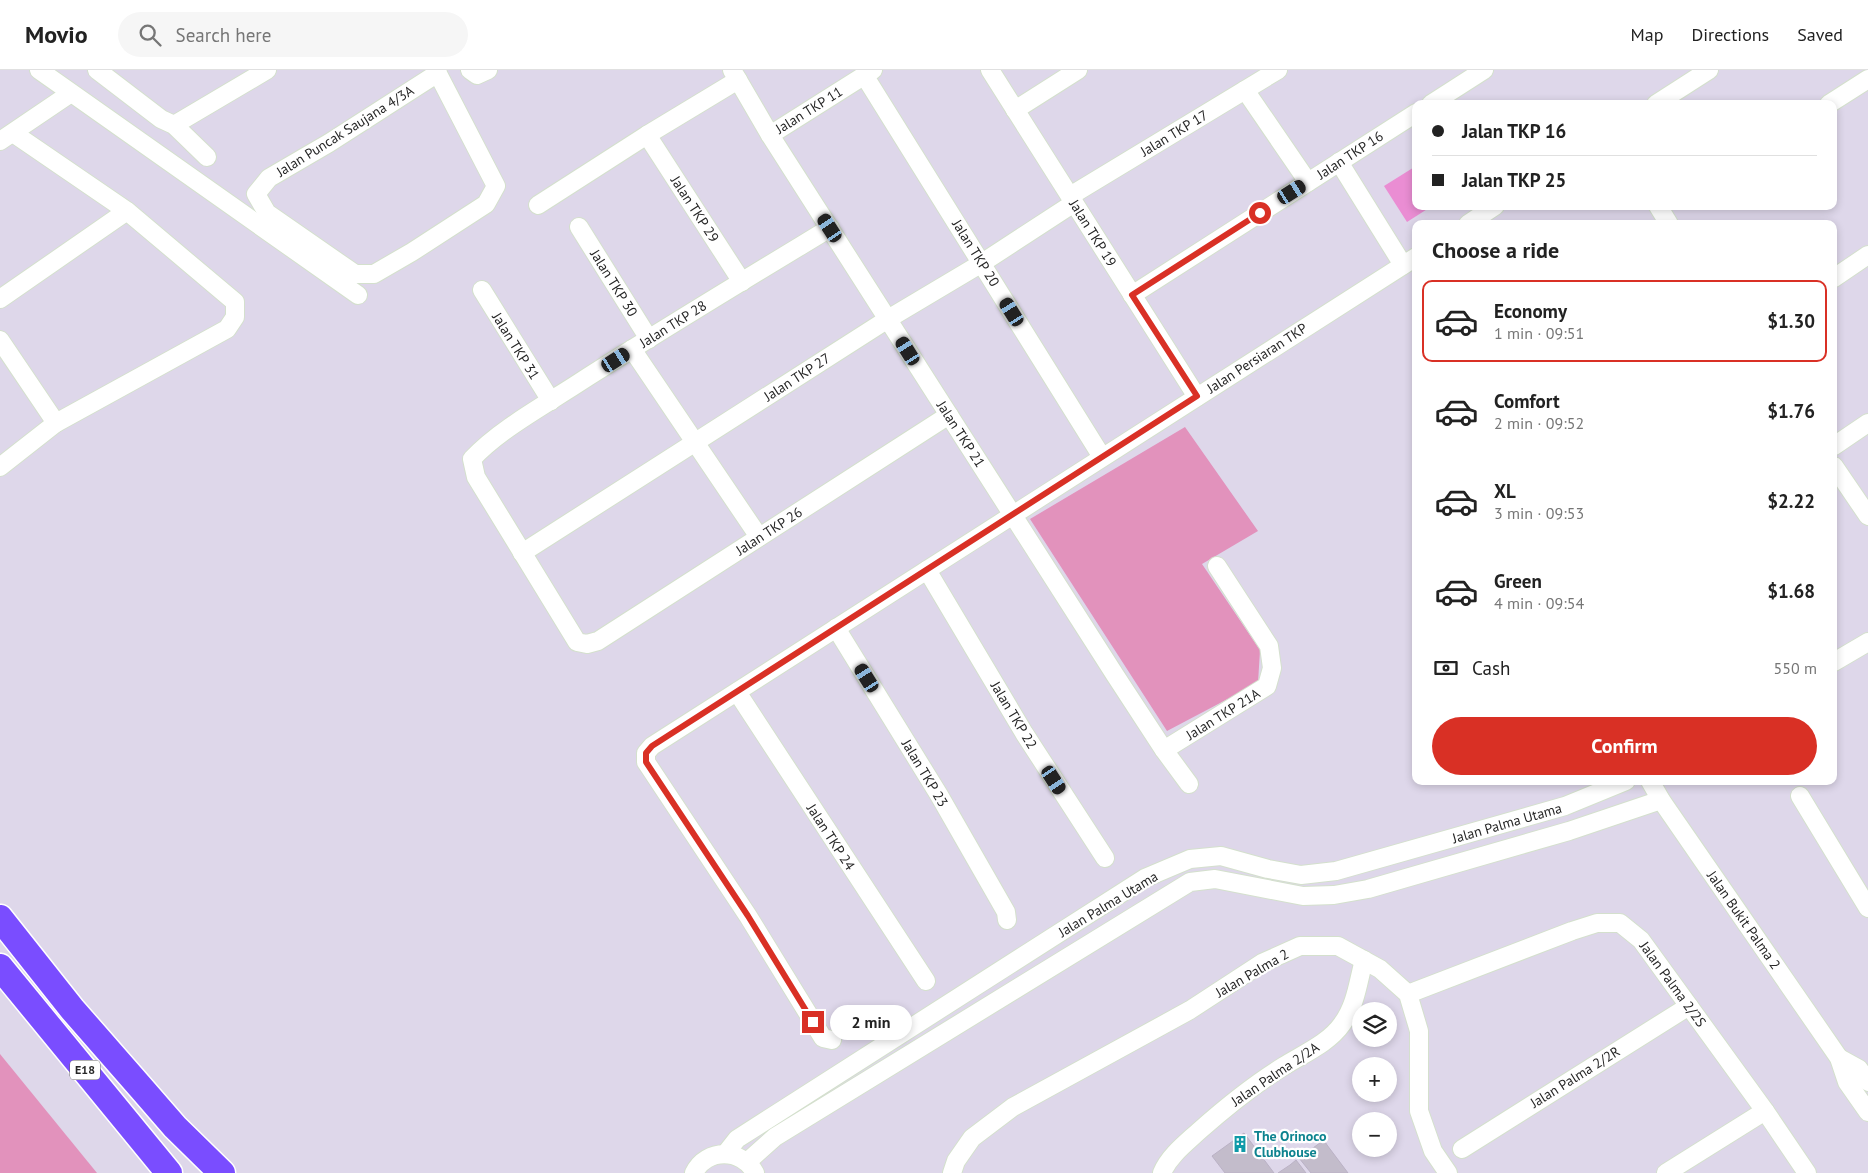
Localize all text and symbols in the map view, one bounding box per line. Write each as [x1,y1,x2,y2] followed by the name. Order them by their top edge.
[118,12,468,57] search box
[25,19,88,50] text: Movio
[136,21,164,49] icon: search
[176,23,271,47] text: Search here
[1631,23,1663,46] text: Map
[1691,23,1769,46] text: Directions
[1797,23,1843,46] text: Saved
[272,81,418,181] street label: Jalan Puncak Saujana 4/3A
[771,82,846,138] street label: Jalan TKP 11
[1136,106,1211,161] street label: Jalan TKP 17
[1462,119,1566,143] text: Jalan TKP 16
[1313,127,1387,184] street label: Jalan TKP 16
[1462,168,1566,192] text: Jalan TKP 25
[666,172,723,246] street label: Jalan TKP 29
[1275,178,1308,206] car
[1065,195,1121,270] street label: Jalan TKP 19
[1249,202,1271,224] route start
[815,211,844,245] car
[948,215,1004,290] street label: Jalan TKP 20
[1432,236,1559,264] text: Choose a ride
[586,245,642,320] street label: Jalan TKP 30
[997,295,1026,329] car
[635,296,710,352] street label: Jalan TKP 28
[1434,299,1479,344] icon: car
[1494,299,1567,323] text: Economy
[488,308,544,383] street label: Jalan TKP 31
[1767,309,1815,333] text: $1.30
[1203,319,1311,398] street label: Jalan Persiaran TKP
[1494,323,1584,343] text: 1 min · 09:51
[893,334,922,368] car
[599,346,632,374] car
[760,349,834,406] street label: Jalan TKP 27
[1434,389,1479,434] icon: car
[1494,389,1560,413] text: Comfort
[932,397,989,471] street label: Jalan TKP 21
[1767,399,1815,423] text: $1.76
[1494,413,1584,433] text: 2 min · 09:52
[1434,479,1479,524] icon: car
[1494,479,1516,503] text: XL
[1767,489,1815,513] text: $2.22
[732,503,806,560] street label: Jalan TKP 26
[1494,503,1584,523] text: 3 min · 09:53
[1434,569,1479,614] icon: car
[1494,569,1542,593] text: Green
[1767,579,1815,603] text: $1.68
[1494,593,1584,613] text: 4 min · 09:54
[1432,654,1460,682] icon: cash
[1472,656,1510,680] text: Cash
[1774,658,1817,678] text: 550 m
[852,661,881,695] car
[986,677,1041,752] street label: Jalan TKP 22
[1182,684,1264,744] street label: Jalan TKP 21A
[1432,717,1817,775] button: Confirm
[897,735,952,810] street label: Jalan TKP 23
[1039,763,1068,797] car
[1449,799,1564,848] street label: Jalan Palma Utama
[802,800,859,874] street label: Jalan TKP 24
[1703,866,1785,973] street label: Jalan Bukit Palma 2
[1054,867,1161,941] street label: Jalan Palma Utama
[1635,937,1710,1030] street label: Jalan Palma 2/2S
[1211,945,1292,1002] street label: Jalan Palma 2
[1352,1002,1397,1157] map controls
[1352,1002,1397,1047] button: layers
[830,1004,913,1040] callout: 2 min
[802,1011,824,1033] route end
[851,1012,891,1032] text: 2 min
[1227,1037,1323,1111] street label: Jalan Palma 2/2A
[1526,1042,1623,1112] street label: Jalan Palma 2/2R
[1352,1057,1397,1102] button: +
[70,1060,100,1080] road number: E18
[1352,1112,1397,1157] button: −
[1254,1127,1327,1161] place label: The Orinoco Clubhouse
[1230,1134,1250,1154] building icon: The Orinoco Clubhouse

